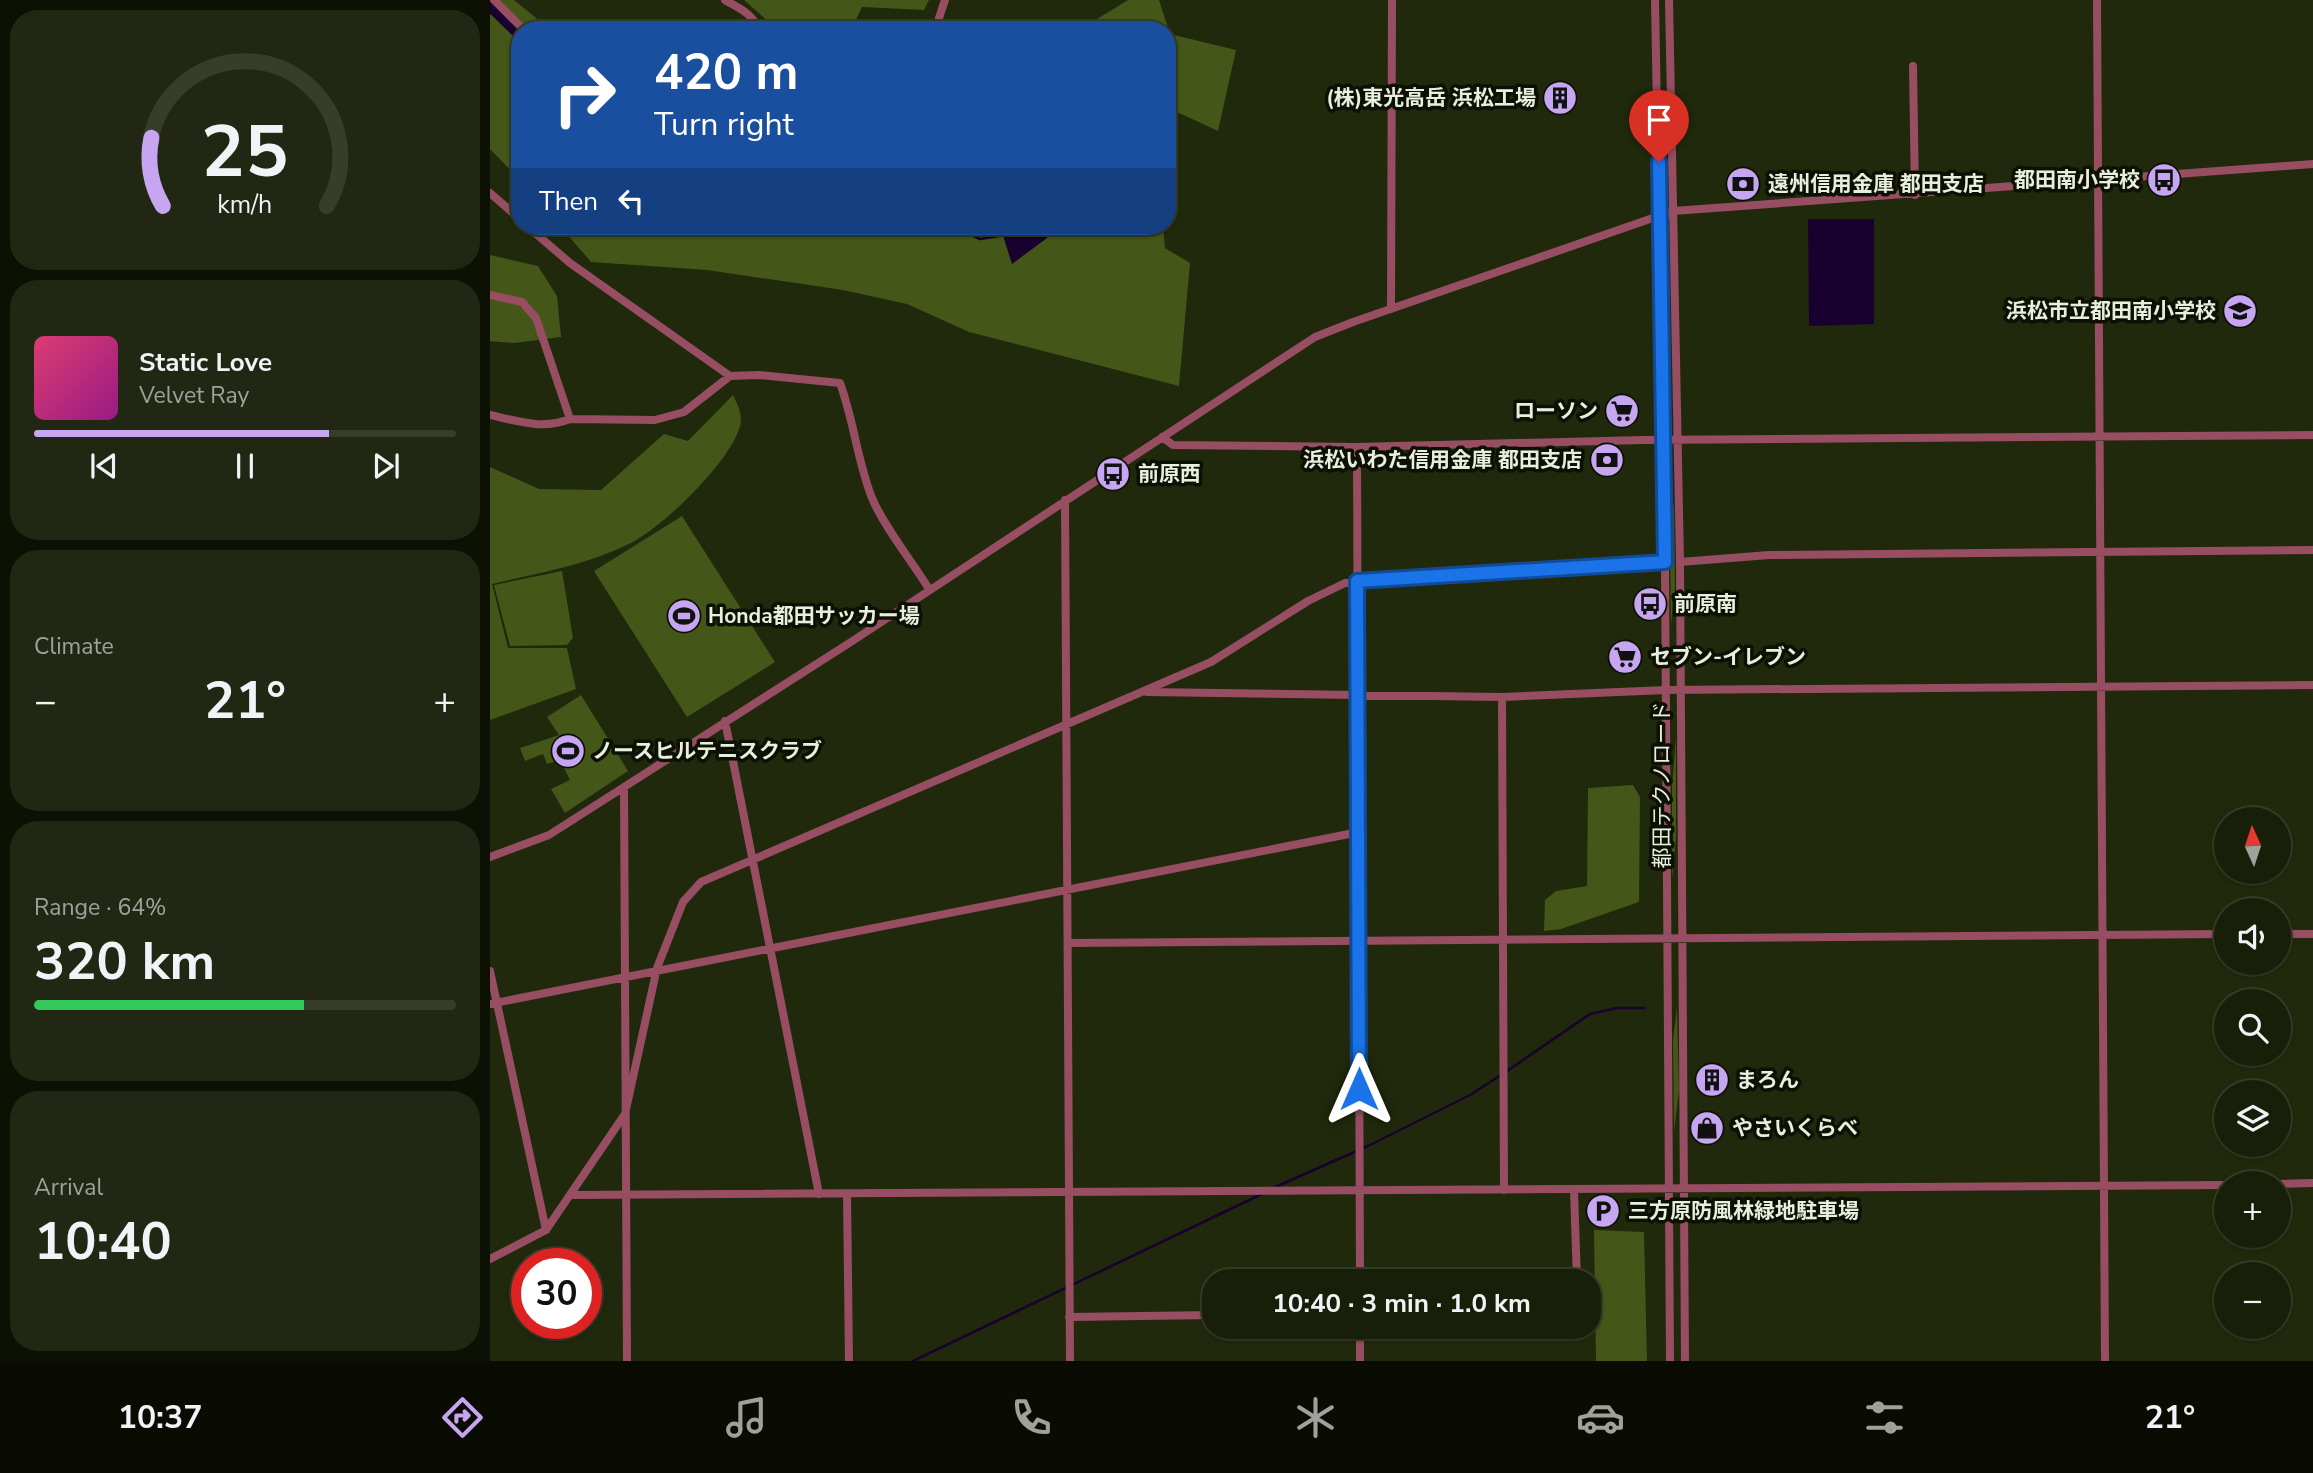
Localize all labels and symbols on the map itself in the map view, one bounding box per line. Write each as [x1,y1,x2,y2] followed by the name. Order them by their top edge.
[1541,79,1579,117] building icon: (株)東光高岳 浜松工場
[1326,84,1536,112] place label: (株)東光高岳 浜松工場
[1629,90,1689,162] pin
[2145,161,2183,199] bus stop icon: 都田南小学校
[1724,165,1762,203] bank icon: 遠州信用金庫 都田支店
[2014,166,2140,194] place label: 都田南小学校
[1768,170,1984,198] place label: 遠州信用金庫 都田支店
[2221,292,2259,330] school or university icon: 浜松市立都田南小学校
[2006,297,2216,325] place label: 浜松市立都田南小学校
[1603,392,1641,430] supermarket icon: ローソン
[1514,397,1598,425] place label: ローソン
[1588,441,1626,479] bank icon: 浜松いわた信用金庫 都田支店
[1303,446,1582,474] place label: 浜松いわた信用金庫 都田支店
[1094,455,1132,493] bus stop icon: 前原西
[1138,460,1201,488] place label: 前原西
[1631,585,1669,623] bus stop icon: 前原南
[1674,590,1737,618] place label: 前原南
[665,597,703,635] sports icon: Honda都田サッカー場
[708,602,920,630] place label: Honda都田サッカー場
[1606,638,1644,676] supermarket icon: セブン-イレブン
[1650,643,1806,671] place label: セブン-イレブン
[1648,702,1676,868] street label: 都田テクノロード
[549,732,587,770] sports icon: ノースヒルテニスクラブ
[592,737,822,765] place label: ノースヒルテニスクラブ
[2214,807,2291,884] north arrow
[1322,1052,1396,1126] position arrow
[1693,1061,1731,1099] building icon: まろん
[1736,1066,1799,1094] place label: まろん
[1688,1109,1726,1147] shop icon: やさいくらべ
[1732,1114,1858,1142] place label: やさいくらべ
[1584,1192,1622,1230] parking icon: 三方原防風林緑地駐車場
[1628,1197,1859,1225] place label: 三方原防風林緑地駐車場
[511,1248,602,1339] speed limit sign: 30

